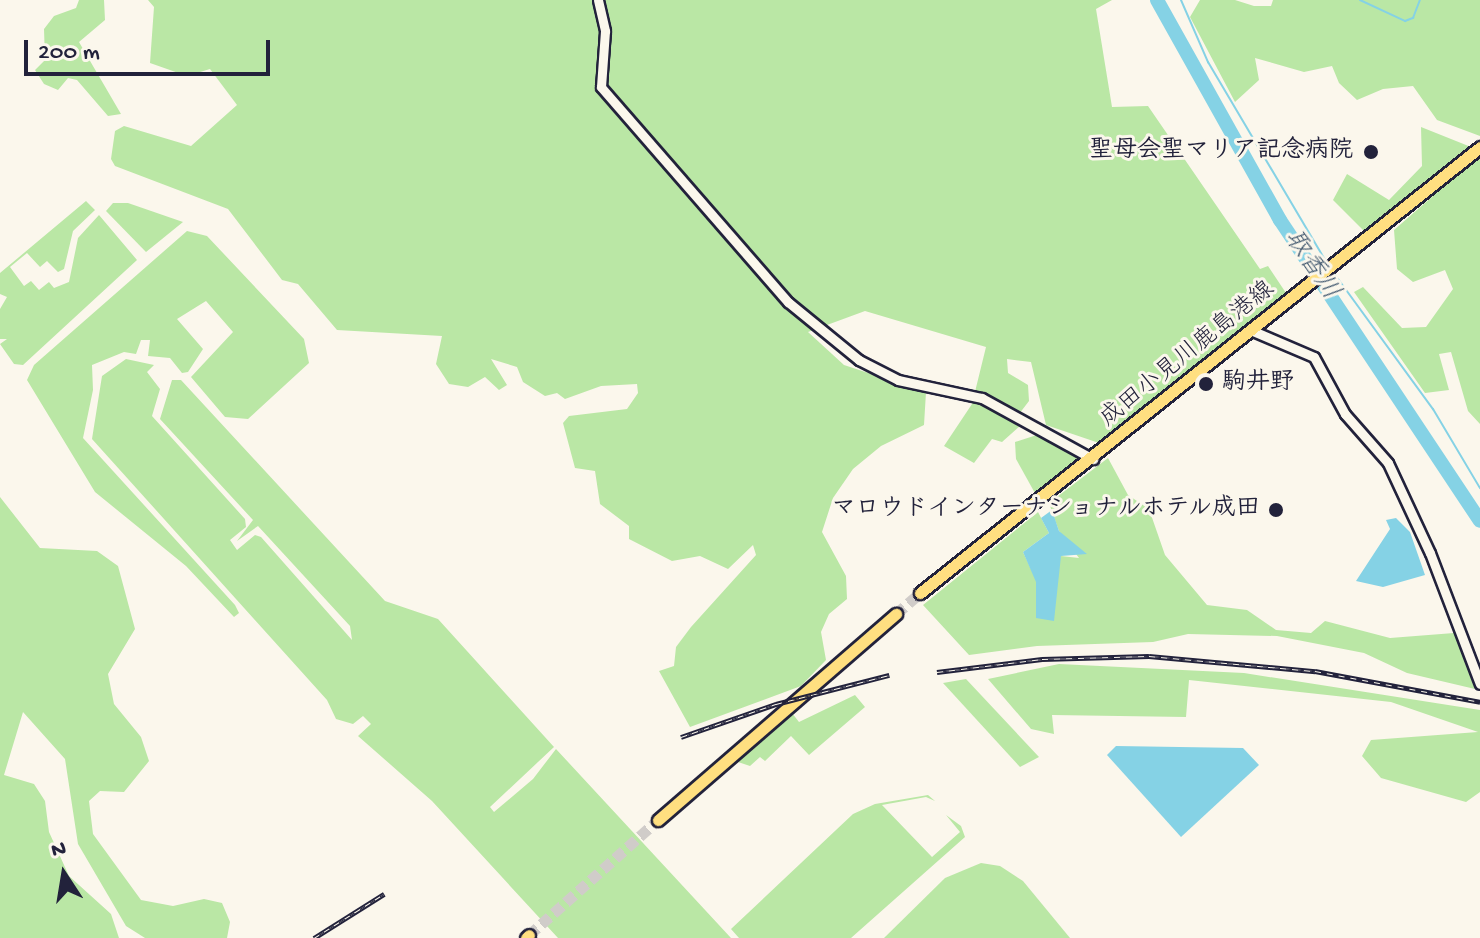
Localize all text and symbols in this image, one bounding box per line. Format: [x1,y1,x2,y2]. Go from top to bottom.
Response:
scale bar [28,24,274,74]
text: 200 m [38,39,100,68]
place label: 聖母会聖マリア記念病院 [1089,138,1353,166]
marker: 聖母会聖マリア記念病院 [1360,141,1382,163]
water label: 取香川 [1275,225,1345,307]
street label: 成田小見川鹿島港線 [1095,276,1281,434]
place label: 駒井野 [1222,370,1294,398]
marker: 駒井野 [1197,375,1215,393]
place label: マロウドインターナショナルホテル成田 [828,496,1260,524]
marker: マロウドインターナショナルホテル成田 [1267,501,1285,519]
north arrow [24,834,104,914]
text: N [49,836,69,865]

